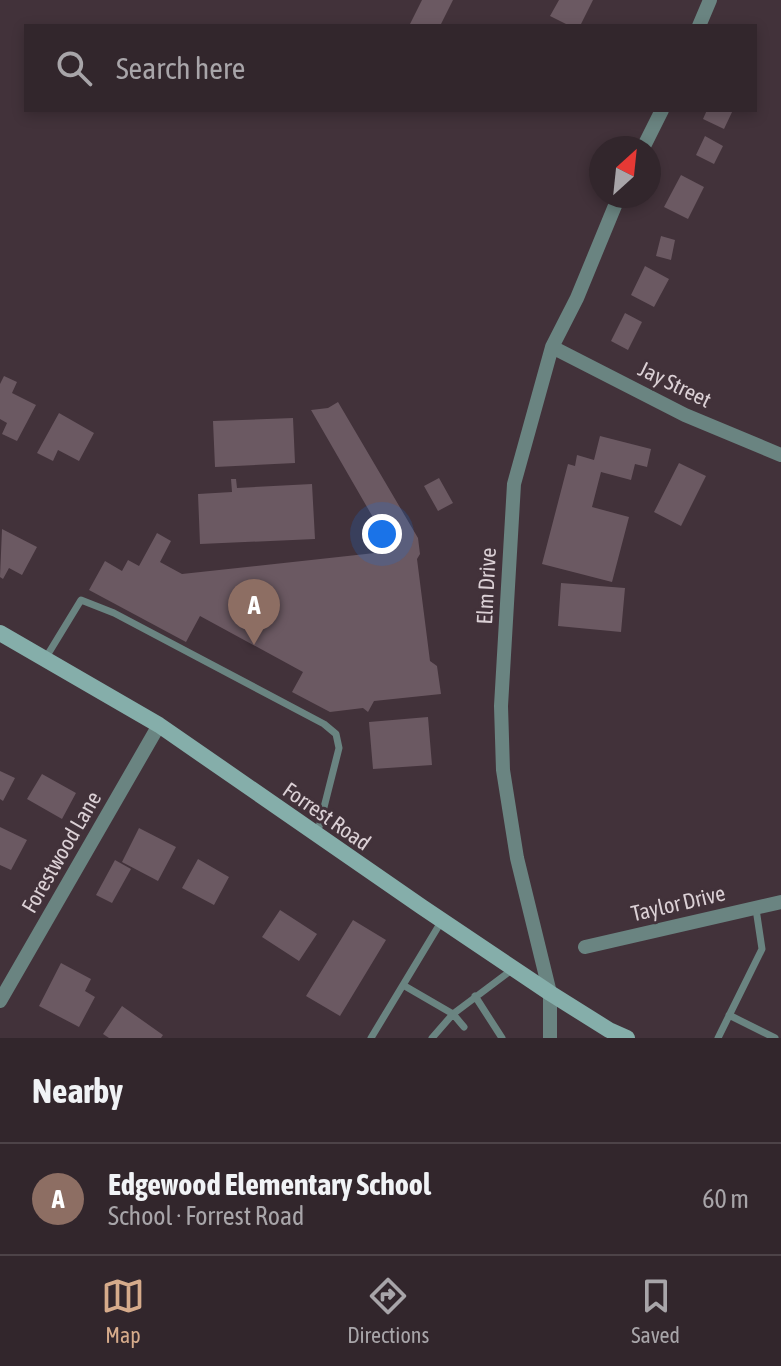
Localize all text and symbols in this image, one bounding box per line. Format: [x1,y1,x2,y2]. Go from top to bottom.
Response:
search box [24,24,757,112]
icon: search [52,46,96,90]
text: Search here [116,51,245,85]
north arrow [589,136,661,208]
street label: Jay Street [634,355,716,413]
your location [362,514,402,554]
street label: Elm Drive [471,547,501,625]
pin: A [228,579,280,645]
street label: Forrest Road [278,776,376,856]
street label: Forestwood Lane [16,787,106,917]
street label: Taylor Drive [629,880,727,926]
text: Nearby [32,1071,123,1110]
text: Edgewood Elementary School [108,1167,431,1201]
text: A [52,1184,64,1214]
text: 60 m [702,1184,749,1214]
text: School · Forrest Road [108,1201,304,1231]
tab: Map [101,1274,145,1348]
tab: Directions [347,1274,429,1348]
tab: Saved [631,1274,680,1348]

